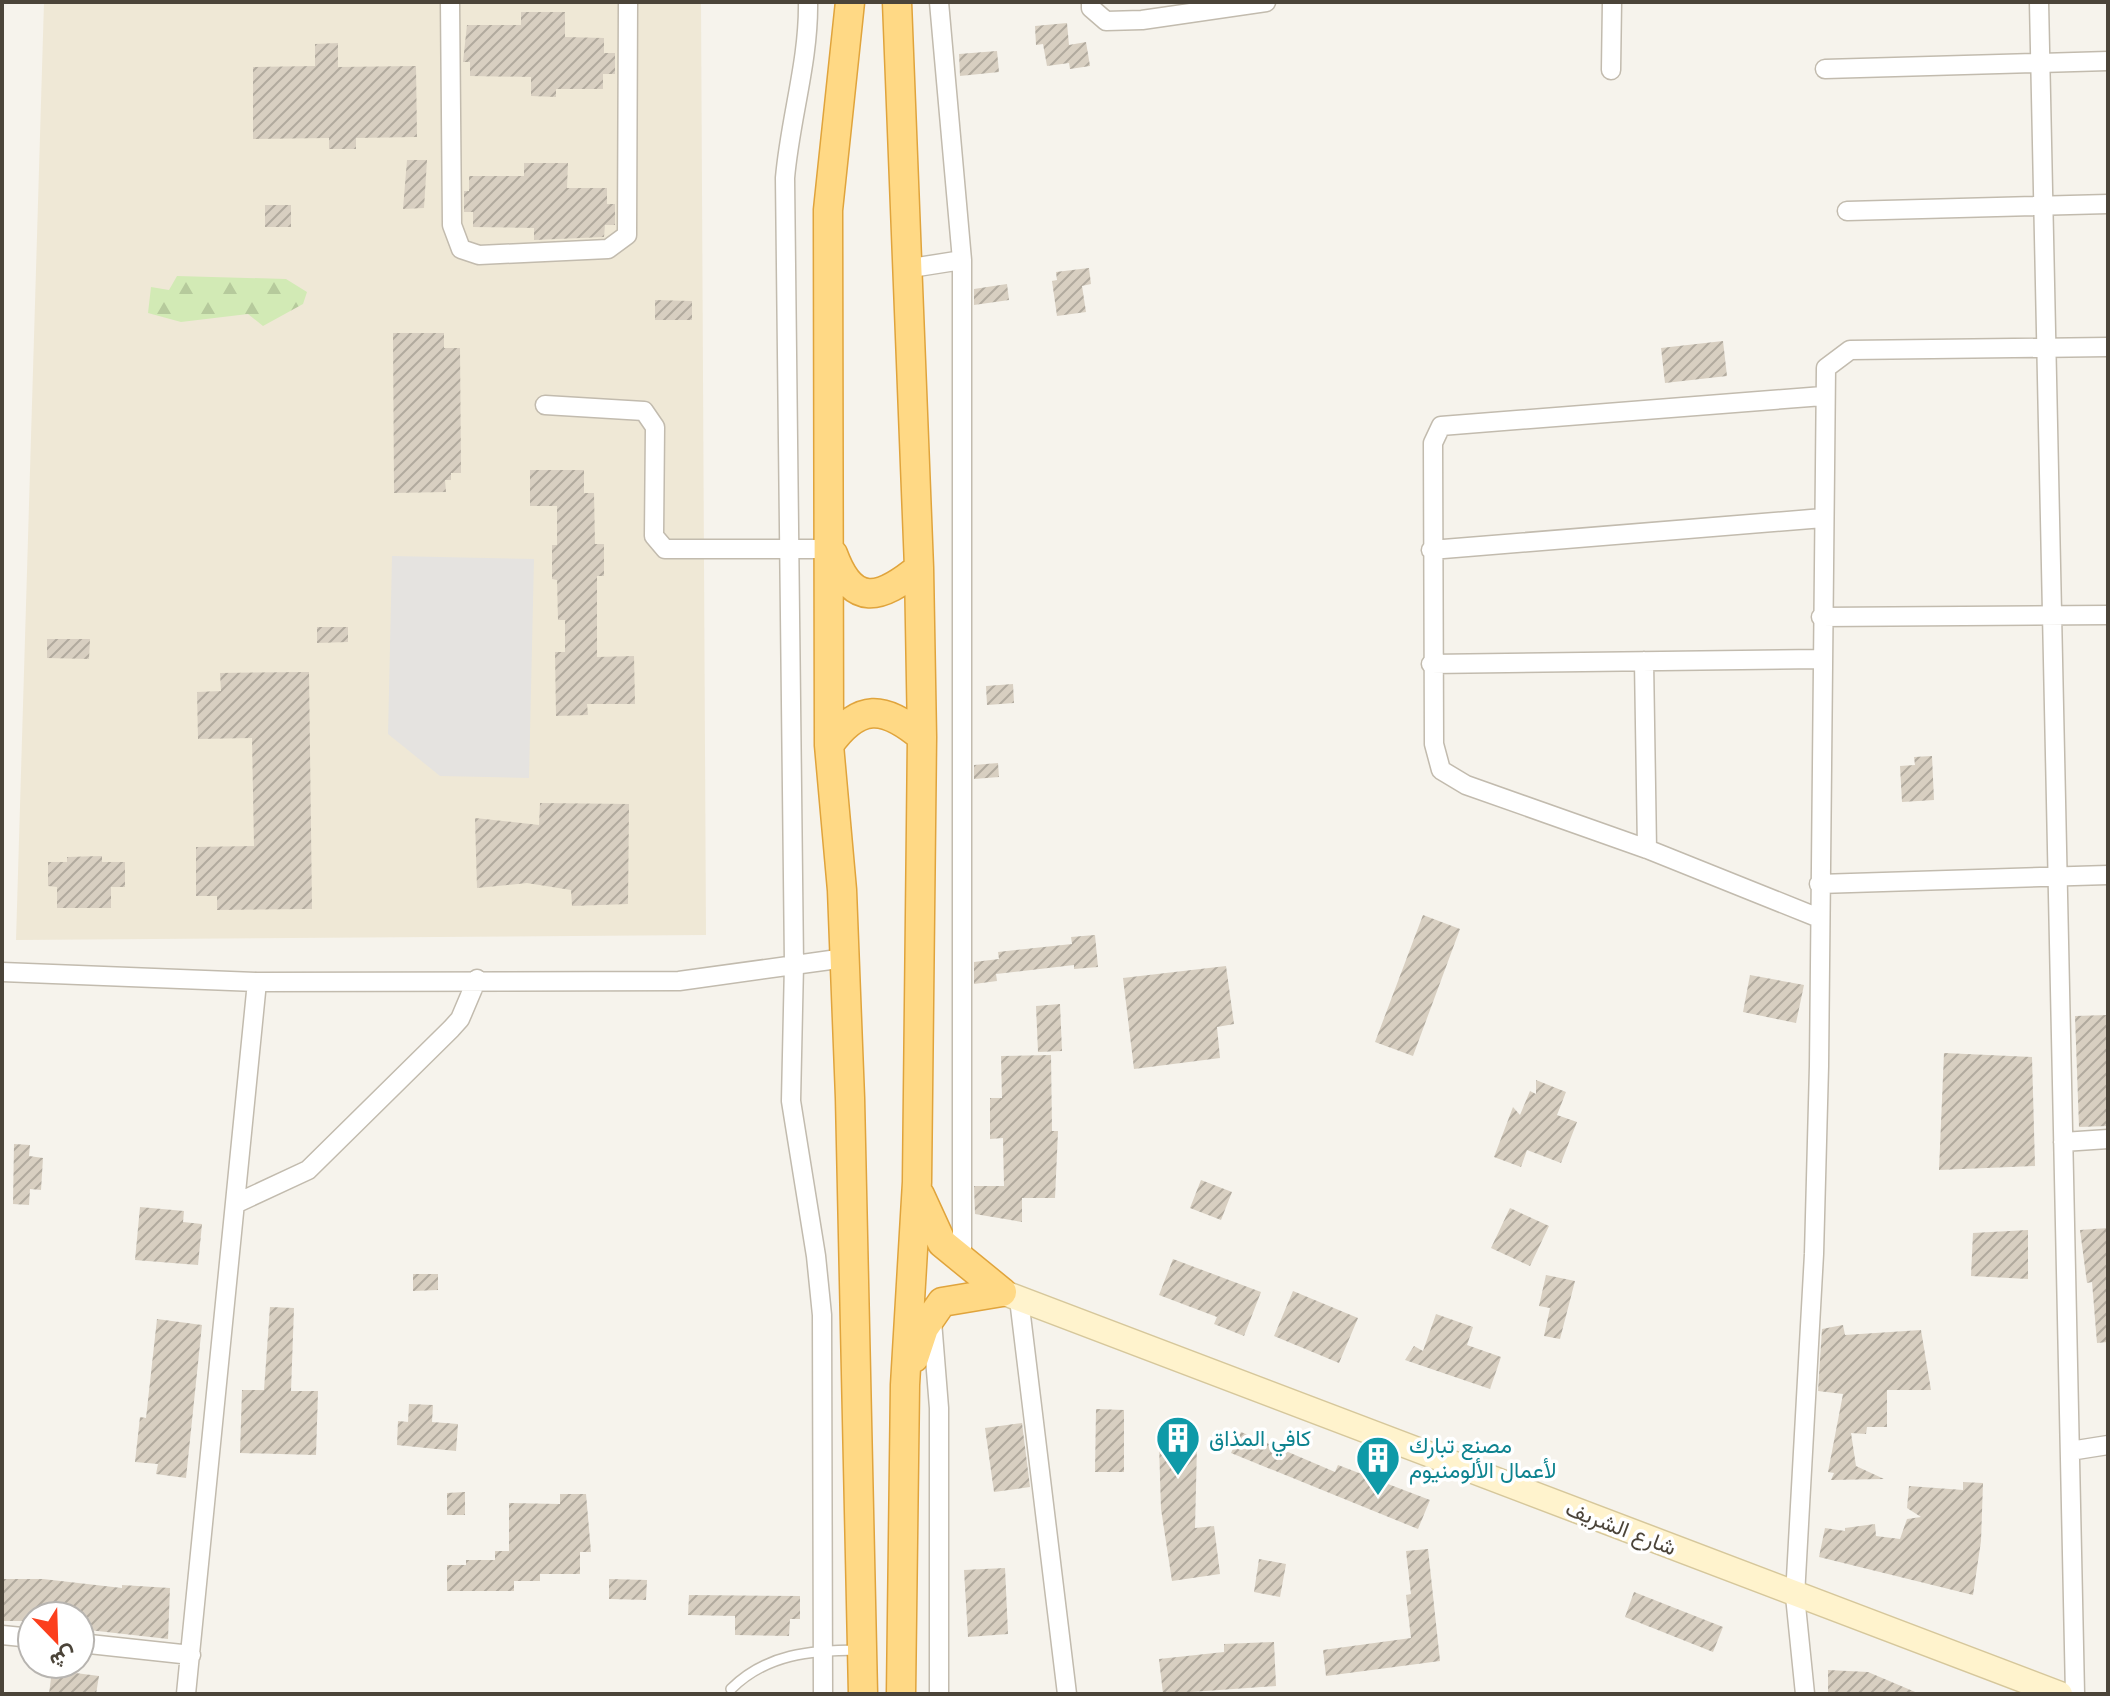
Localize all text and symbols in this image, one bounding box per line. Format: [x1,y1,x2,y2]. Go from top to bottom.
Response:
building icon: كافي المذاق [1154,1414,1202,1477]
place label: كافي المذاق [1209,1426,1311,1457]
place label: مصنع تبارك لأعمال الألومنيوم [1409,1433,1556,1485]
building icon: مصنع تبارك لأعمال الألومنيوم [1354,1434,1402,1497]
street label: شارع الشريف [1562,1496,1680,1562]
north arrow [16,1600,96,1680]
text: ش [46,1640,81,1675]

